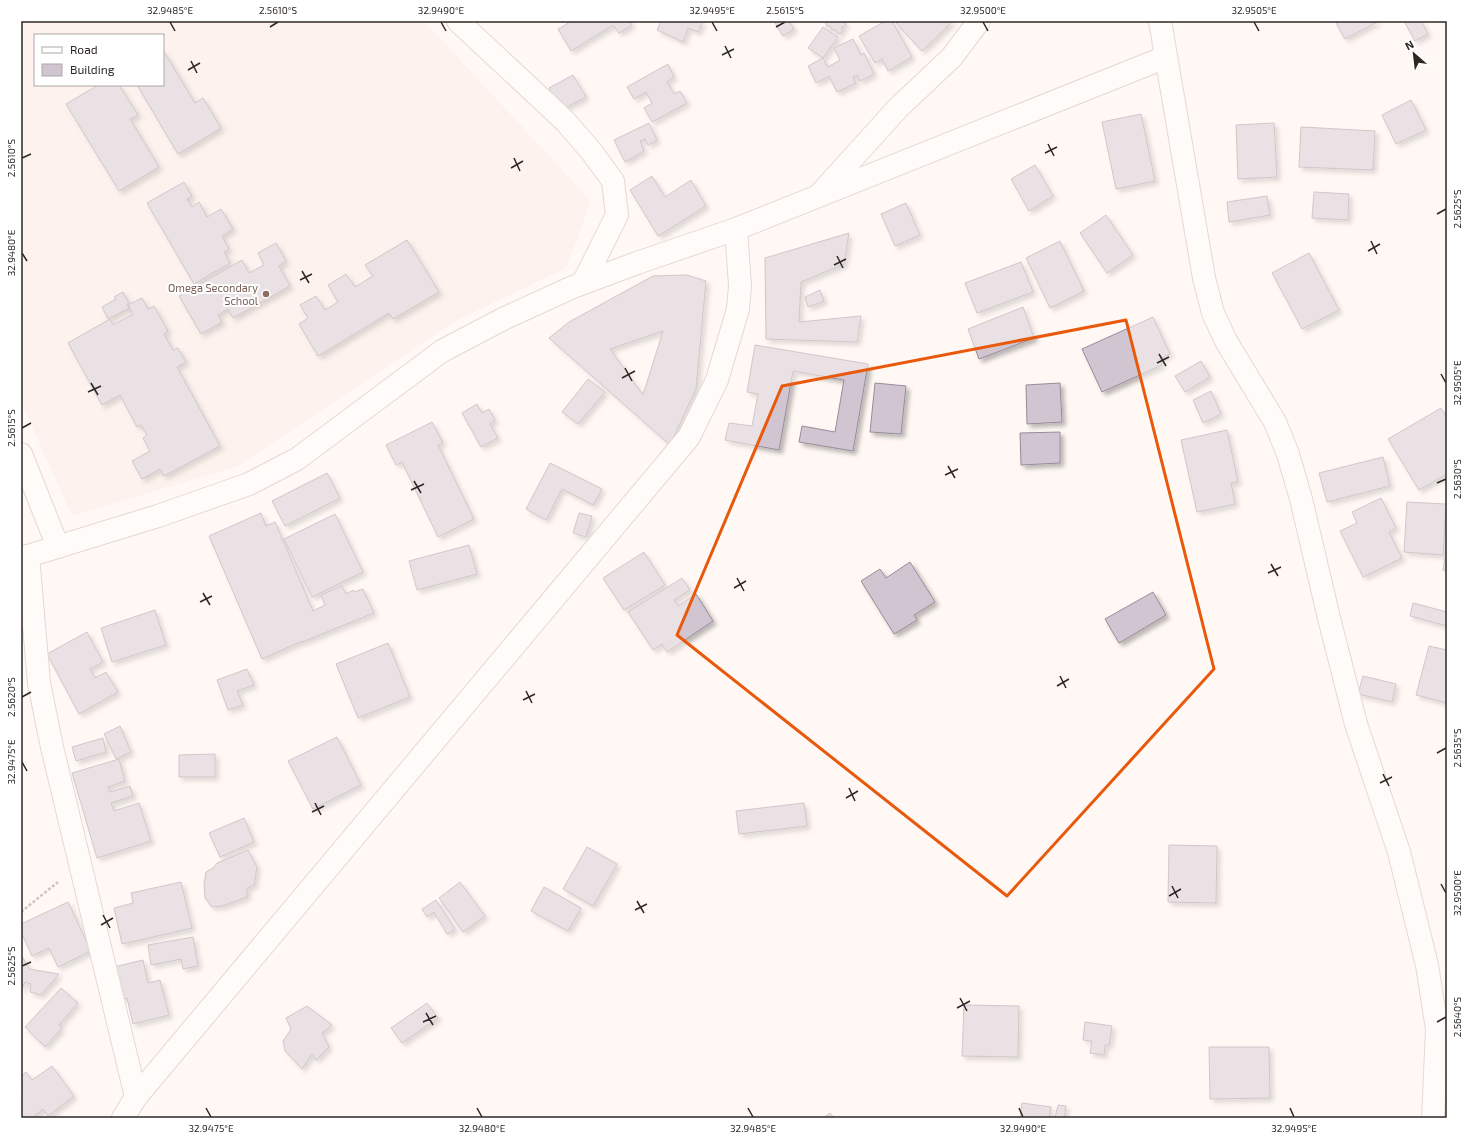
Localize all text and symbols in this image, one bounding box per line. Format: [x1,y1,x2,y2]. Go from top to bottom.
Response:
text: 32.9485°E [147,4,193,16]
text: 2.5610°S [259,4,298,16]
text: 32.9490°E [418,4,465,16]
text: 32.9495°E [689,4,735,16]
text: 2.5615°S [766,4,804,16]
text: 32.9500°E [960,4,1006,16]
text: 32.9505°E [1231,4,1277,16]
legend [34,34,164,86]
north arrow [1394,34,1434,74]
text: N [1403,37,1416,52]
text: Road [70,42,98,56]
text: Building [70,62,115,76]
text: 2.5610°S [5,138,17,177]
text: 2.5625°S [1451,189,1463,229]
text: 32.9480°E [5,229,17,276]
place label: Omega Secondary School [168,281,259,307]
marker: Omega Secondary School [261,289,271,299]
text: 32.9505°E [1451,360,1463,406]
text: 2.5615°S [5,409,17,447]
text: 2.5630°S [1451,459,1463,499]
text: 2.5620°S [5,677,17,717]
text: 2.5635°S [1451,728,1463,768]
text: 32.9475°E [5,739,17,785]
text: 32.9500°E [1451,870,1463,916]
text: 2.5625°S [5,946,17,986]
text: 2.5640°S [1451,996,1463,1037]
text: 32.9475°E [188,1122,234,1134]
text: 32.9480°E [459,1122,506,1134]
text: 32.9485°E [730,1122,776,1134]
text: 32.9490°E [1000,1122,1047,1134]
text: 32.9495°E [1271,1122,1317,1134]

